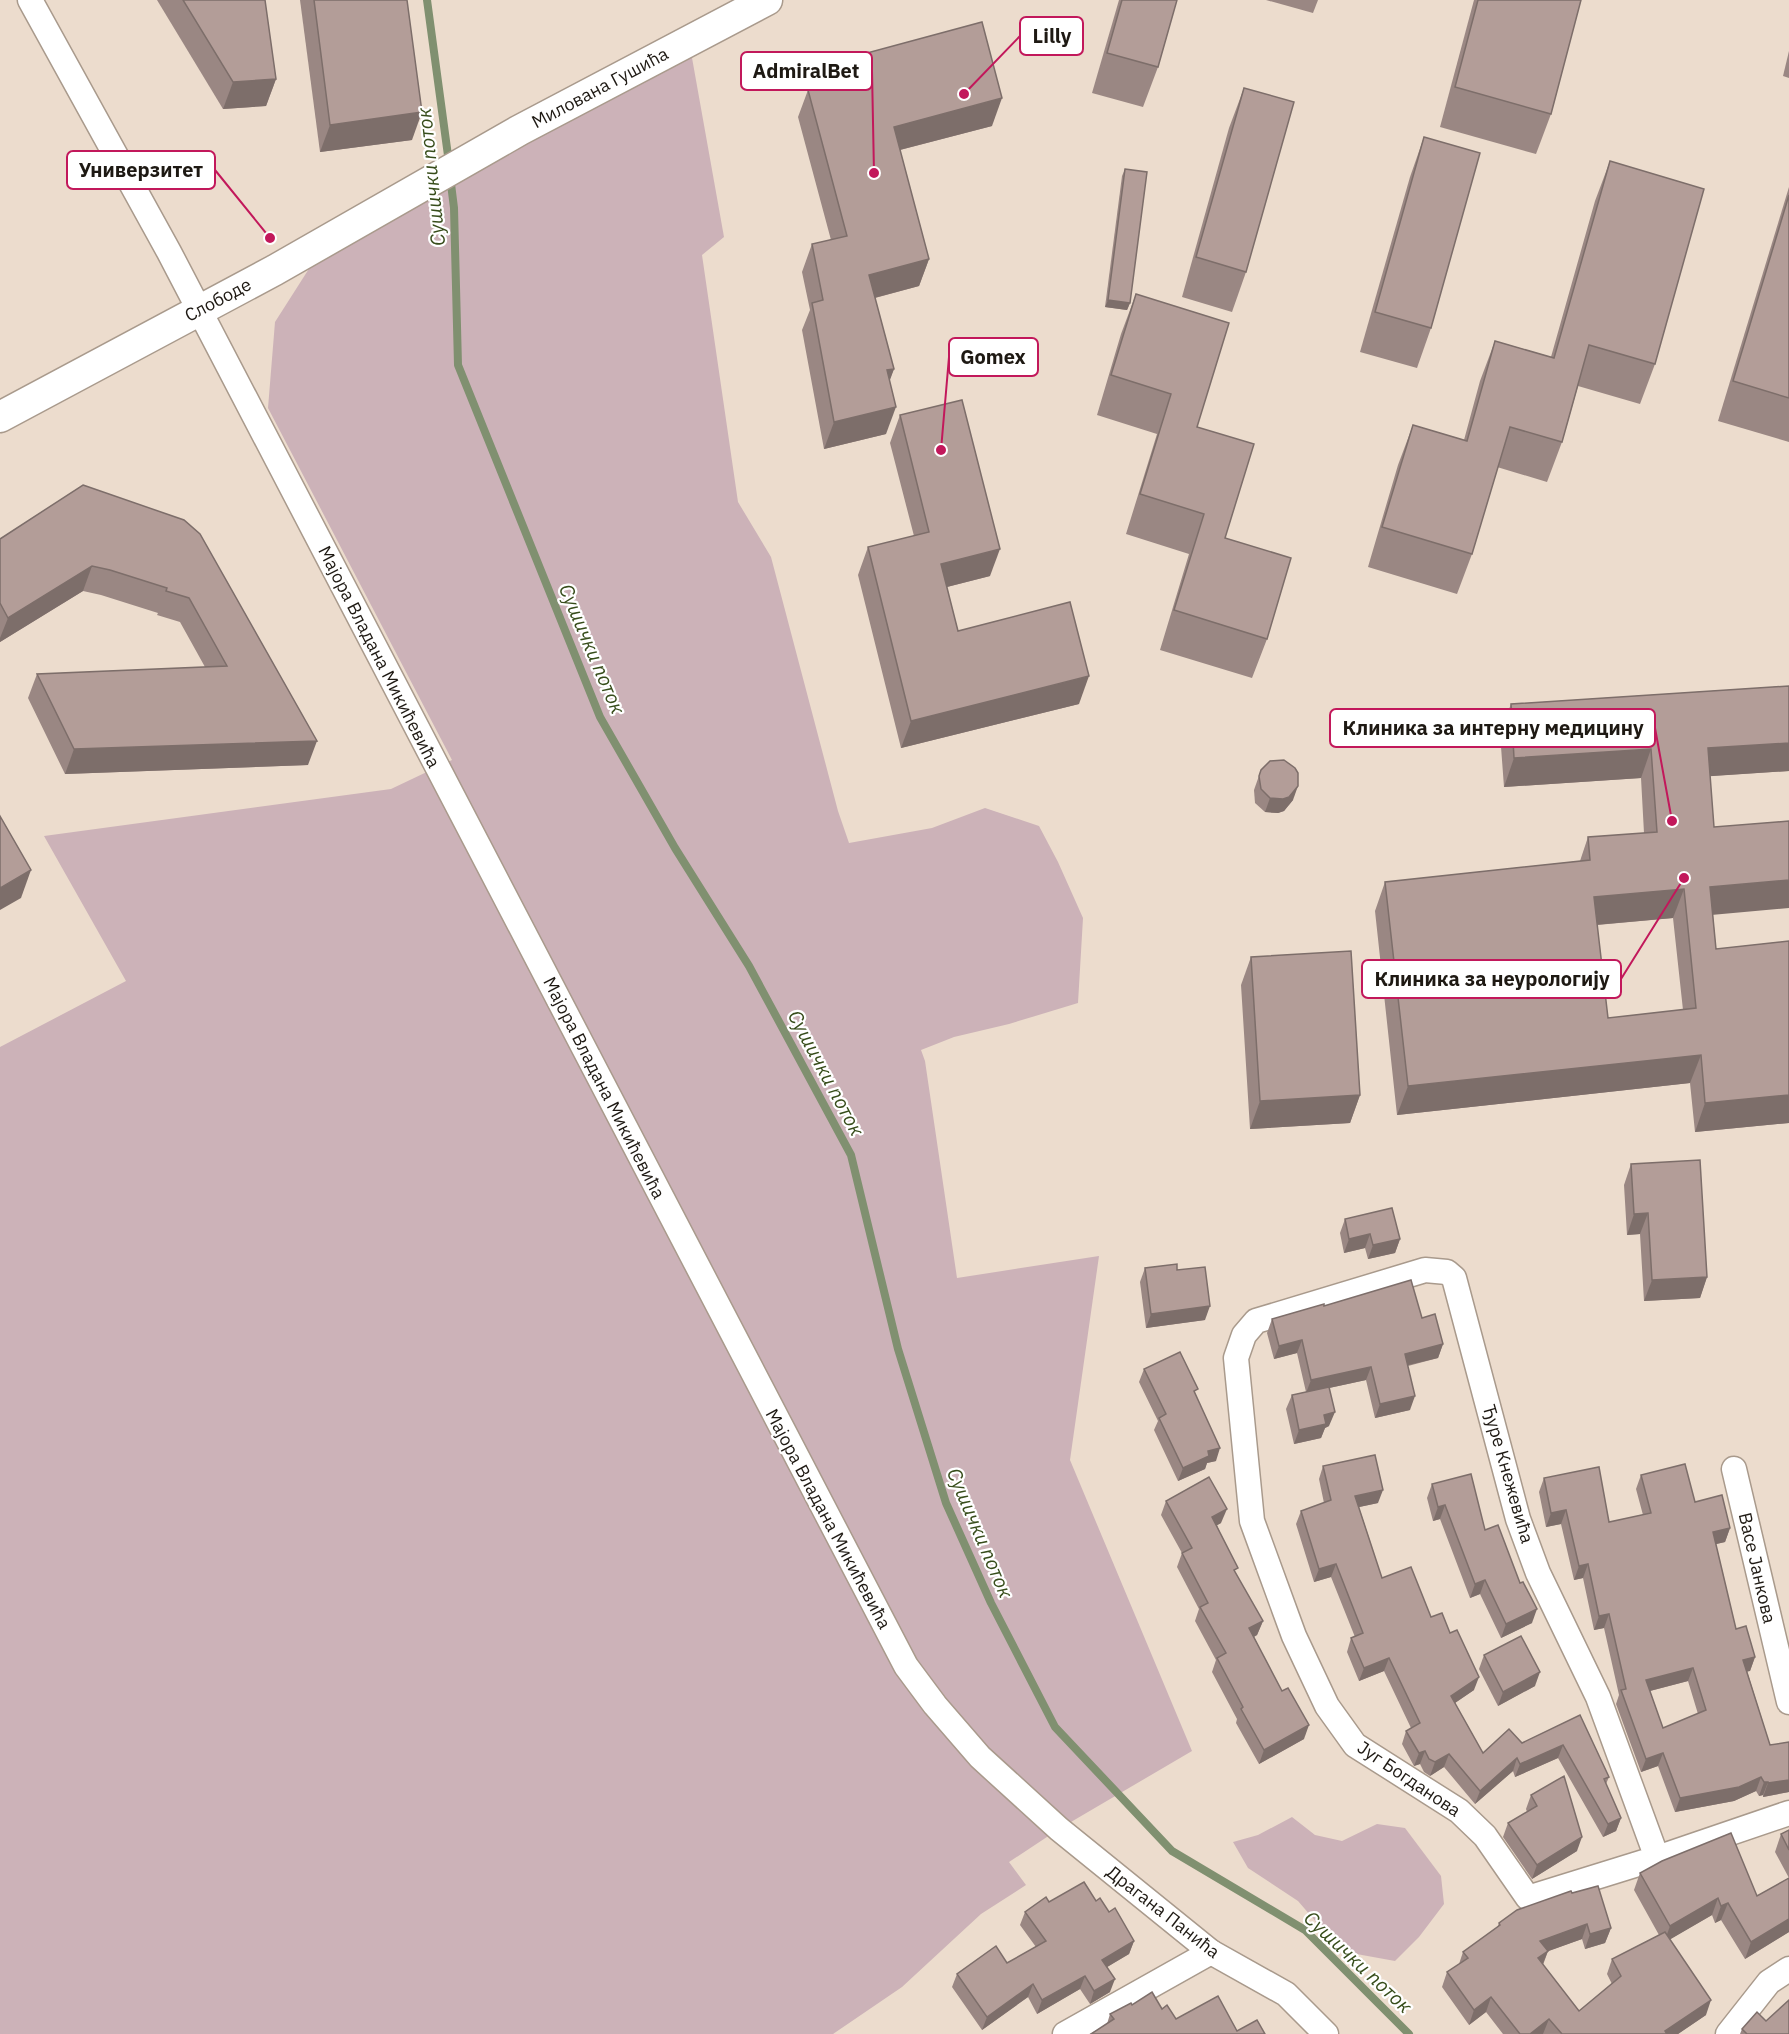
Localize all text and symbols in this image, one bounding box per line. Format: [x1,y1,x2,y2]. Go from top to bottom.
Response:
callout: Lilly [1020,17,1083,55]
text: Lilly [1033,22,1072,49]
street label: Милована Гушића [527,42,672,133]
callout: AdmiralBet [741,52,872,90]
text: AdmiralBet [753,57,859,84]
water label: Сушички поток [410,106,451,248]
callout: Универзитет [67,151,215,189]
text: Универзитет [79,156,203,183]
street label: Слободе [180,272,255,327]
callout: Gomex [949,338,1038,376]
text: Gomex [960,343,1026,370]
street label: Мајора Владана Микићевића [313,542,446,772]
water label: Сушички поток [553,580,632,718]
callout: Клиника за интерну медицину [1330,709,1655,747]
text: Клиника за интерну медицину [1342,714,1644,741]
callout: Клиника за неурологију [1362,960,1621,998]
text: Клиника за неурологију [1374,965,1610,992]
street label: Мајора Владана Микићевића [538,973,671,1203]
water label: Сушички поток [782,1005,871,1141]
street label: Ђуре Кнежевића [1478,1402,1539,1546]
street label: Мајора Владана Микићевића [761,1405,897,1633]
water label: Сушички поток [941,1464,1020,1602]
street label: Васе Јанкова [1734,1510,1781,1626]
street label: Југ Богданова [1353,1736,1466,1822]
street label: Драгана Панића [1102,1860,1225,1963]
water label: Сушички поток [1298,1904,1419,2019]

